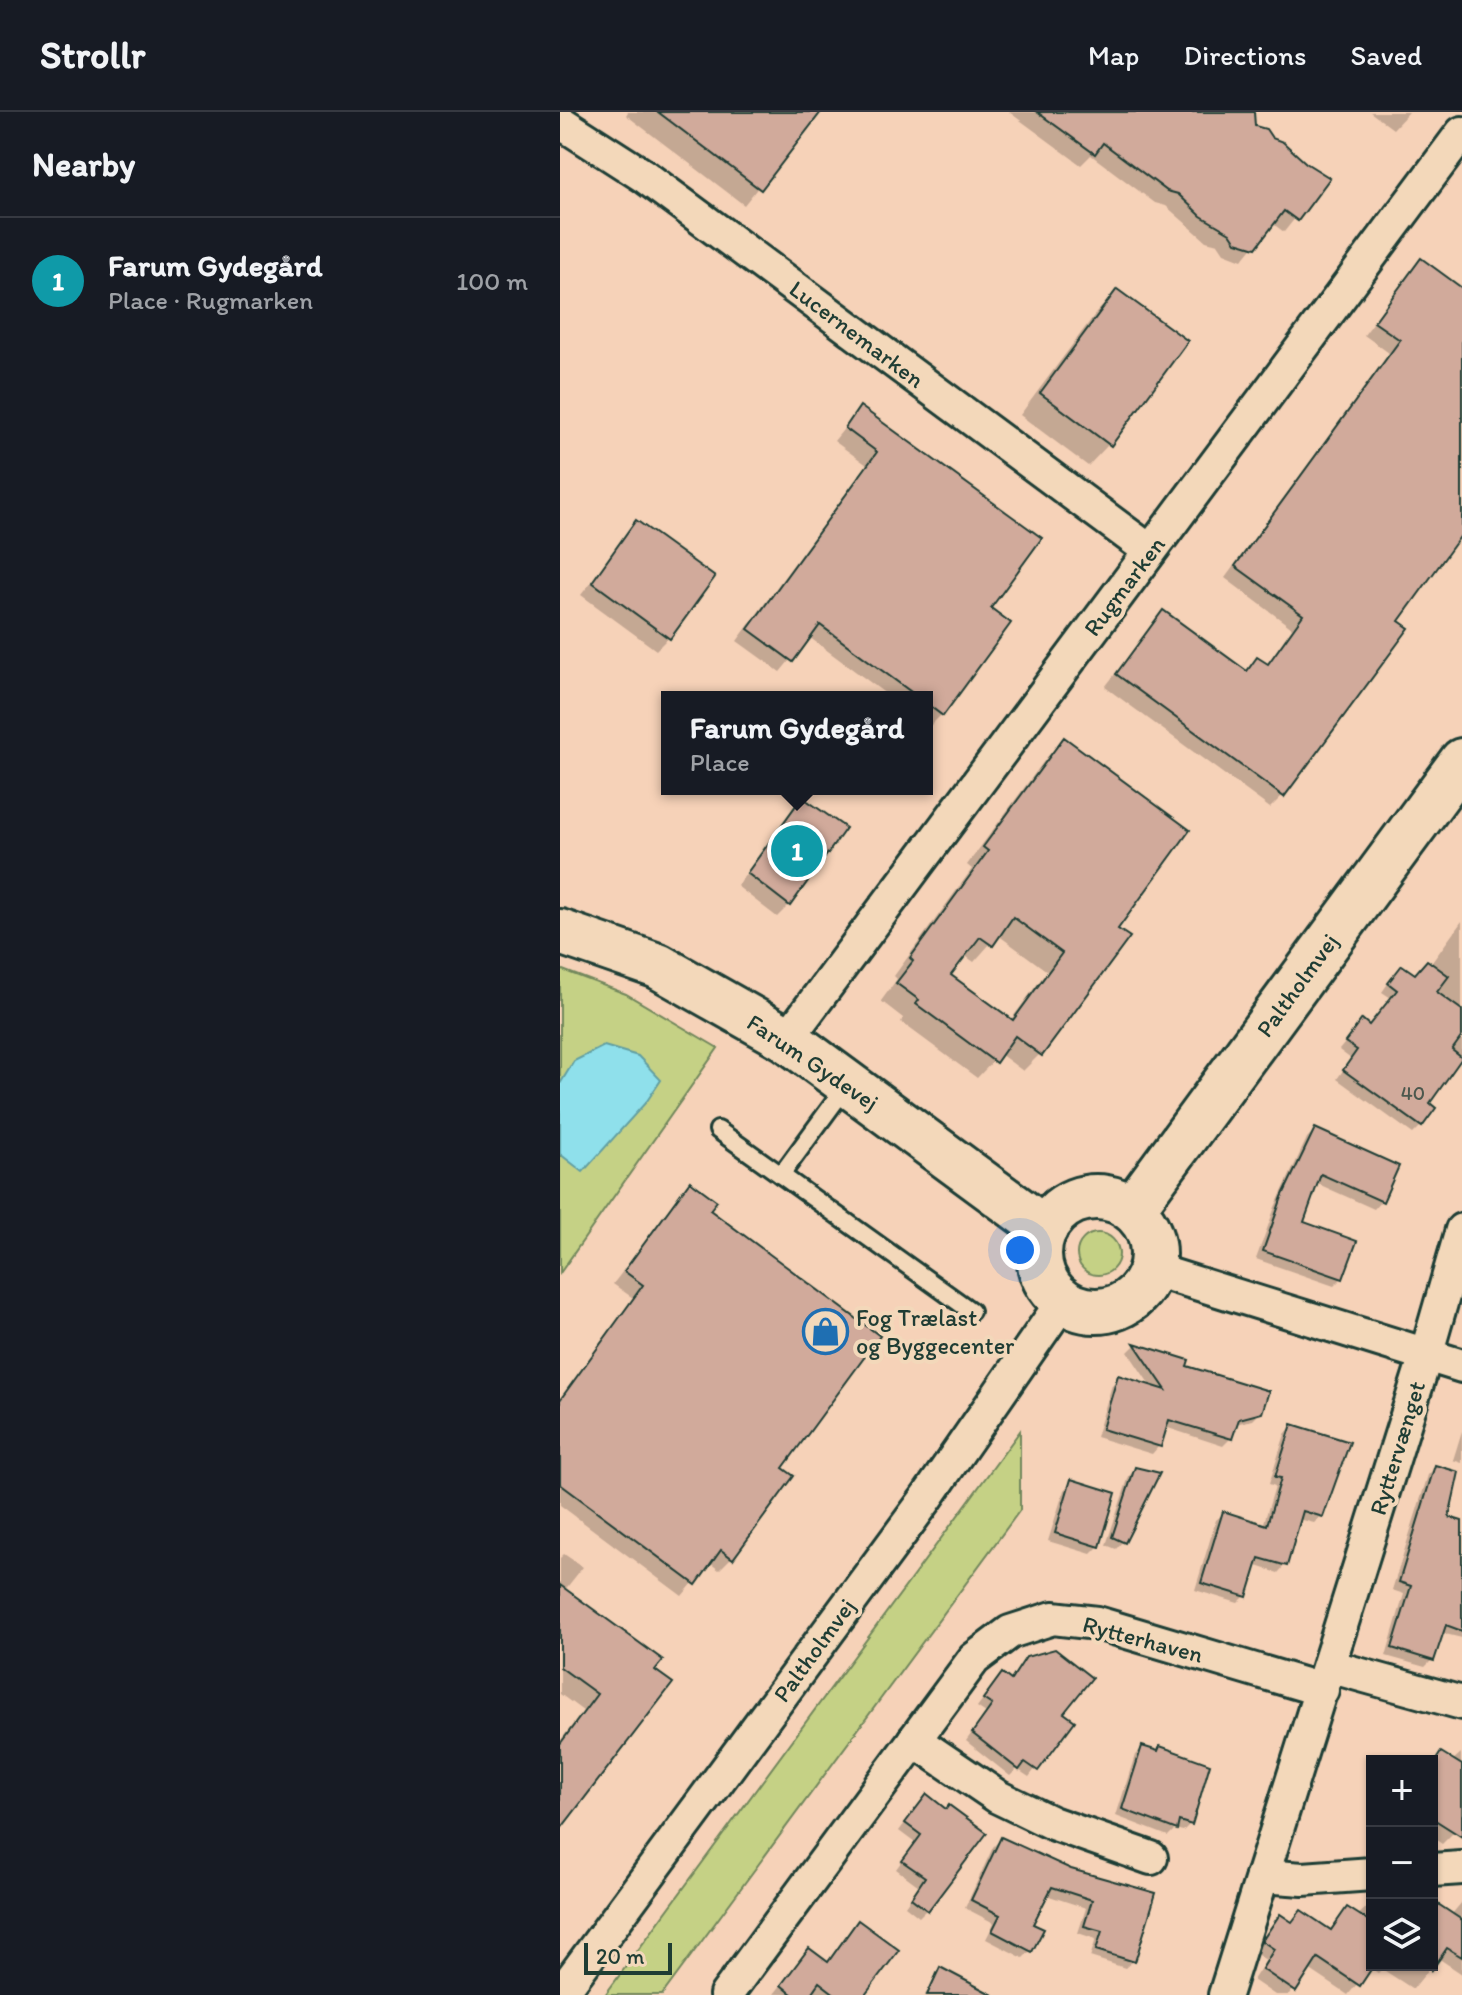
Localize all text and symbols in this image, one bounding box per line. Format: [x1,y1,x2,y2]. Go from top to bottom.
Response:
text: Strollr [40,32,145,78]
text: Map [1088,38,1139,72]
text: Directions [1183,38,1307,72]
text: Saved [1351,38,1422,72]
text: Nearby [32,144,135,185]
text: Farum Gydegård [108,247,322,284]
text: 1 [52,265,64,297]
text: 100 m [456,265,528,297]
street label: Lucernemarken [784,274,930,394]
text: Place · Rugmarken [108,284,313,316]
street label: Rugmarken [1077,530,1171,642]
popup [661,691,933,795]
text: Farum Gydegård [690,709,904,746]
text: Place [690,746,750,778]
pin: 1 [771,821,823,881]
street label: Paltholmvej [1250,928,1344,1042]
street label: Farum Gydevej [742,1007,884,1117]
house number: 40 [1401,1081,1425,1105]
your location [1000,1230,1040,1270]
place label: Fog Trælast og Byggecenter [856,1303,1014,1360]
shop icon: Fog Trælast og Byggecenter [801,1307,849,1355]
street label: Ryttervænget [1363,1377,1431,1519]
street label: Paltholmvej [767,1593,861,1707]
street label: Rytterhaven [1080,1609,1206,1669]
map controls [1366,1755,1438,1971]
button: + [1366,1755,1438,1827]
button: − [1366,1827,1438,1899]
button: layers [1366,1899,1438,1971]
scale bar [584,1939,672,1975]
text: 20 m [596,1943,645,1970]

